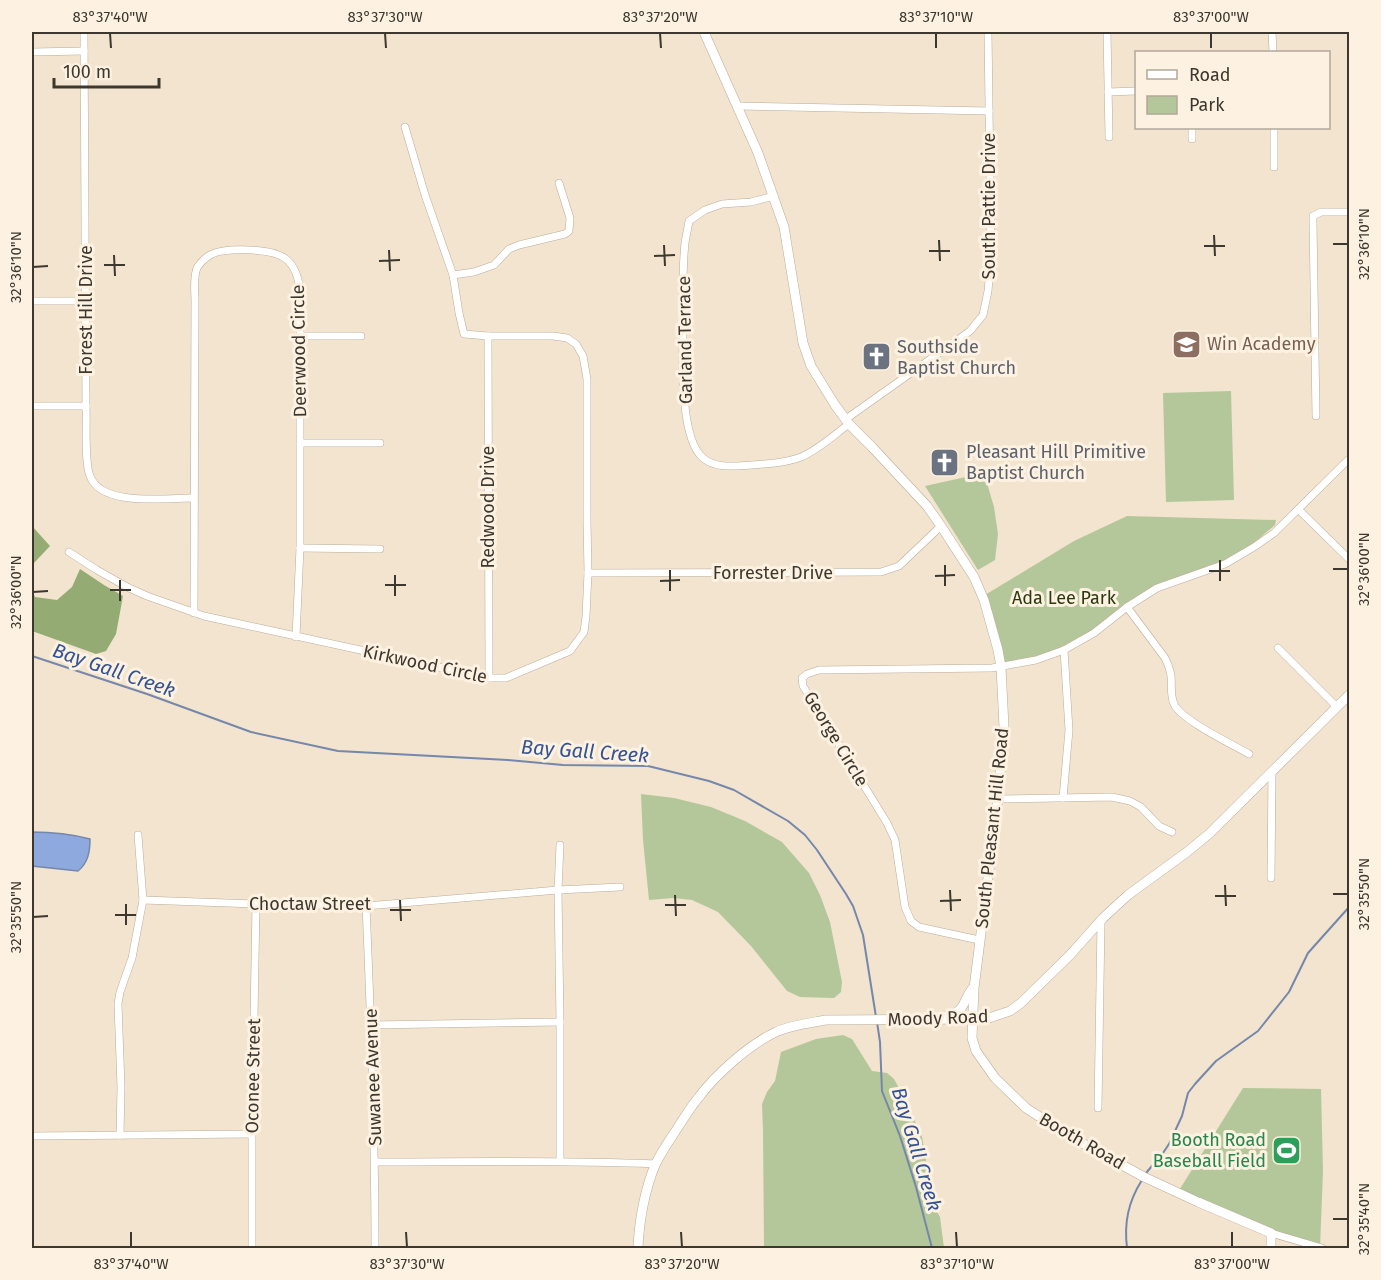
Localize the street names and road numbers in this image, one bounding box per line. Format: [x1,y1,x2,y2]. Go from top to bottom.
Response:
street label: South Pattie Drive [978,133,1000,279]
street label: Forest Hill Drive [75,245,97,375]
street label: Garland Terrace [673,276,697,404]
street label: Deerwood Circle [287,284,311,418]
street label: Redwood Drive [477,446,499,568]
street label: Forrester Drive [713,562,833,584]
street label: Kirkwood Circle [361,640,489,688]
street label: George Circle [799,687,873,791]
street label: South Pleasant Hill Road [971,727,1013,929]
street label: Choctaw Street [249,893,372,915]
street label: Moody Road [887,1005,989,1031]
street label: Suwanee Avenue [360,1008,386,1146]
street label: Oconee Street [241,1018,265,1134]
street label: Booth Road [1035,1108,1129,1174]

